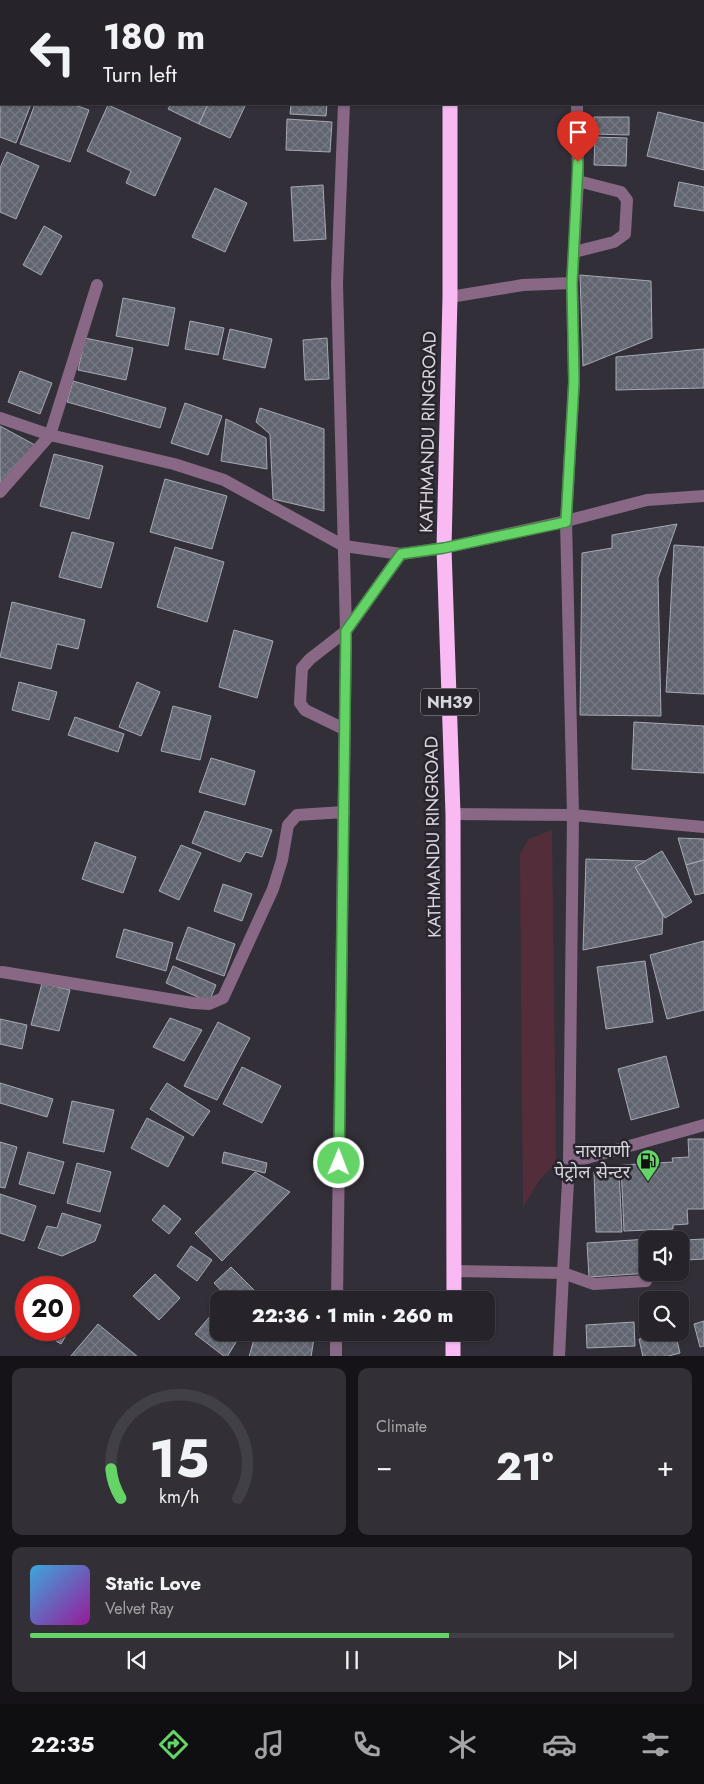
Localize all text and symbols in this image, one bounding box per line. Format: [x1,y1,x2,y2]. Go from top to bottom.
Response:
text: 180 m [103,12,205,62]
icon: left [20,20,85,85]
text: Turn left [103,58,177,90]
pin [557,111,599,162]
icon: arrive [564,118,592,146]
street label: KATHMANDU RINGROAD [413,331,443,533]
road number: NH39 [421,689,479,716]
street label: KATHMANDU RINGROAD [418,736,448,938]
position arrow [312,1136,364,1188]
place label: नारायणी पेट्रोल सेन्टर [554,1138,631,1185]
fuel station icon: नारायणी पेट्रोल सेन्टर [635,1148,661,1182]
map controls [639,1231,689,1341]
button: sound [639,1231,689,1281]
speed limit sign: 20 [15,1276,80,1341]
button: search [639,1291,689,1341]
text: 22:36 · 1 min · 260 m [252,1302,453,1329]
text: Climate [376,1415,427,1438]
text: 15 [149,1421,209,1497]
text: 21° [496,1439,553,1494]
text: − [376,1446,393,1487]
text: + [657,1446,674,1487]
text: km/h [159,1484,199,1510]
text: Static Love [105,1570,201,1597]
text: Velvet Ray [105,1597,174,1620]
icon: previous [123,1646,151,1674]
icon: pause [338,1646,366,1674]
icon: next [553,1646,581,1674]
icon: directions [156,1727,191,1762]
icon: music [252,1727,287,1762]
icon: phone [349,1727,384,1762]
icon: climate [445,1727,480,1762]
icon: car [542,1727,577,1762]
icon: filters [638,1727,673,1762]
text: 22:35 [31,1728,95,1760]

